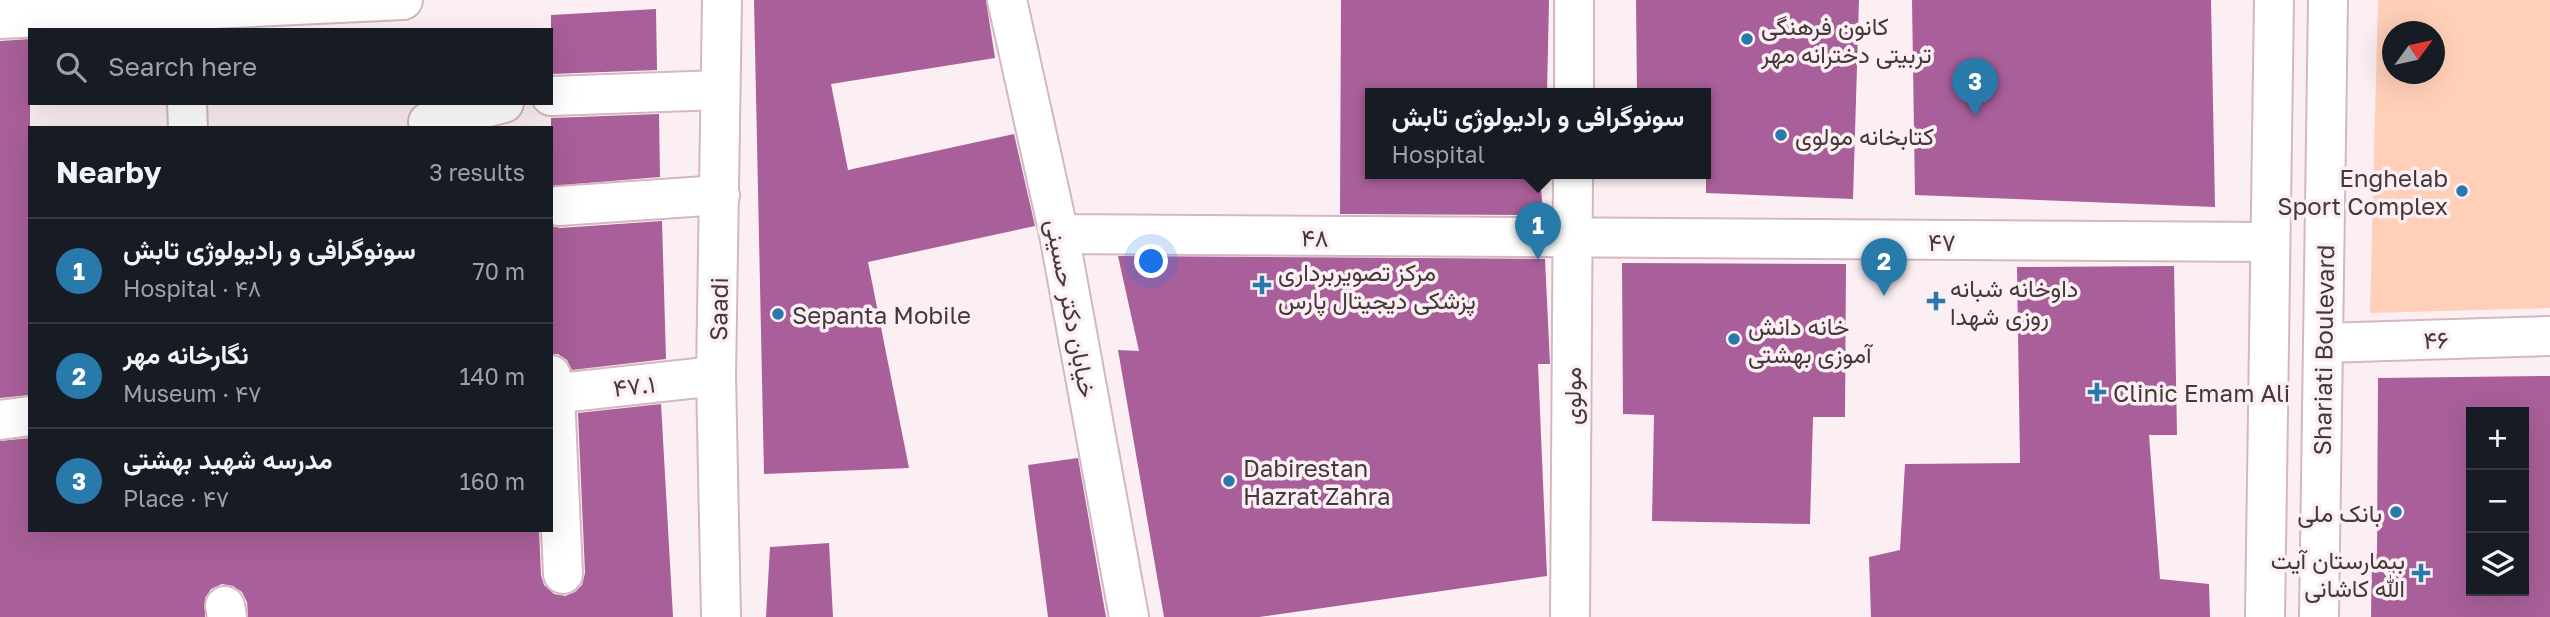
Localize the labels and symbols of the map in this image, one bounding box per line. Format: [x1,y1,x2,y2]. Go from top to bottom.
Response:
place label: کانون فرهنگی تربیتی دخترانه مهر [1760,11,1932,70]
north arrow [2382,21,2445,84]
marker: کانون فرهنگی تربیتی دخترانه مهر [1739,31,1755,47]
pin: 3 [1952,58,1998,116]
place label: کتابخانه مولوی [1795,121,1934,152]
marker: کتابخانه مولوی [1773,127,1789,143]
place label: Enghelab Sport Complex [2277,163,2448,220]
marker: Enghelab Sport Complex [2454,183,2470,199]
pin: 1 [1515,202,1561,260]
street label: خیابان دکتر حسینی [1039,216,1104,400]
street label: ۴۸ [1301,222,1329,252]
street label: ۴۷ [1928,227,1956,256]
pin: 2 [1861,238,1907,296]
your location [1134,244,1168,278]
street label: Shariati Boulevard [2307,244,2339,456]
place label: مرکز تصویربرداری پزشکی دیجیتال پارس [1278,257,1476,317]
place label: داوخانه شبانه روزی شهدا [1950,273,2078,332]
marker: مرکز تصویربرداری پزشکی دیجیتال پارس [1252,275,1272,295]
street label: Saadi [703,277,733,341]
marker: داوخانه شبانه روزی شهدا [1928,293,1944,309]
place label: Sepanta Mobile [792,300,971,329]
marker: Sepanta Mobile [770,306,786,322]
place label: خانه دانش آموزی بهشتی [1748,311,1874,370]
street label: ۴۶ [2423,324,2449,354]
marker: خانه دانش آموزی بهشتی [1726,331,1742,347]
street label: مولوی [1557,367,1588,425]
street label: ۴۷.۱ [612,368,656,402]
place label: Clinic Emam Ali [2113,378,2290,407]
marker: Clinic Emam Ali [2087,382,2107,402]
place label: Dabirestan Hazrat Zahra [1243,453,1390,510]
marker: Dabirestan Hazrat Zahra [1221,473,1237,489]
place label: بانک ملی [2297,498,2382,528]
marker: بانک ملی [2388,504,2404,520]
place label: بیمارستان آیت الله کاشانی [2271,545,2405,603]
marker: بیمارستان آیت الله کاشانی [2411,563,2431,583]

